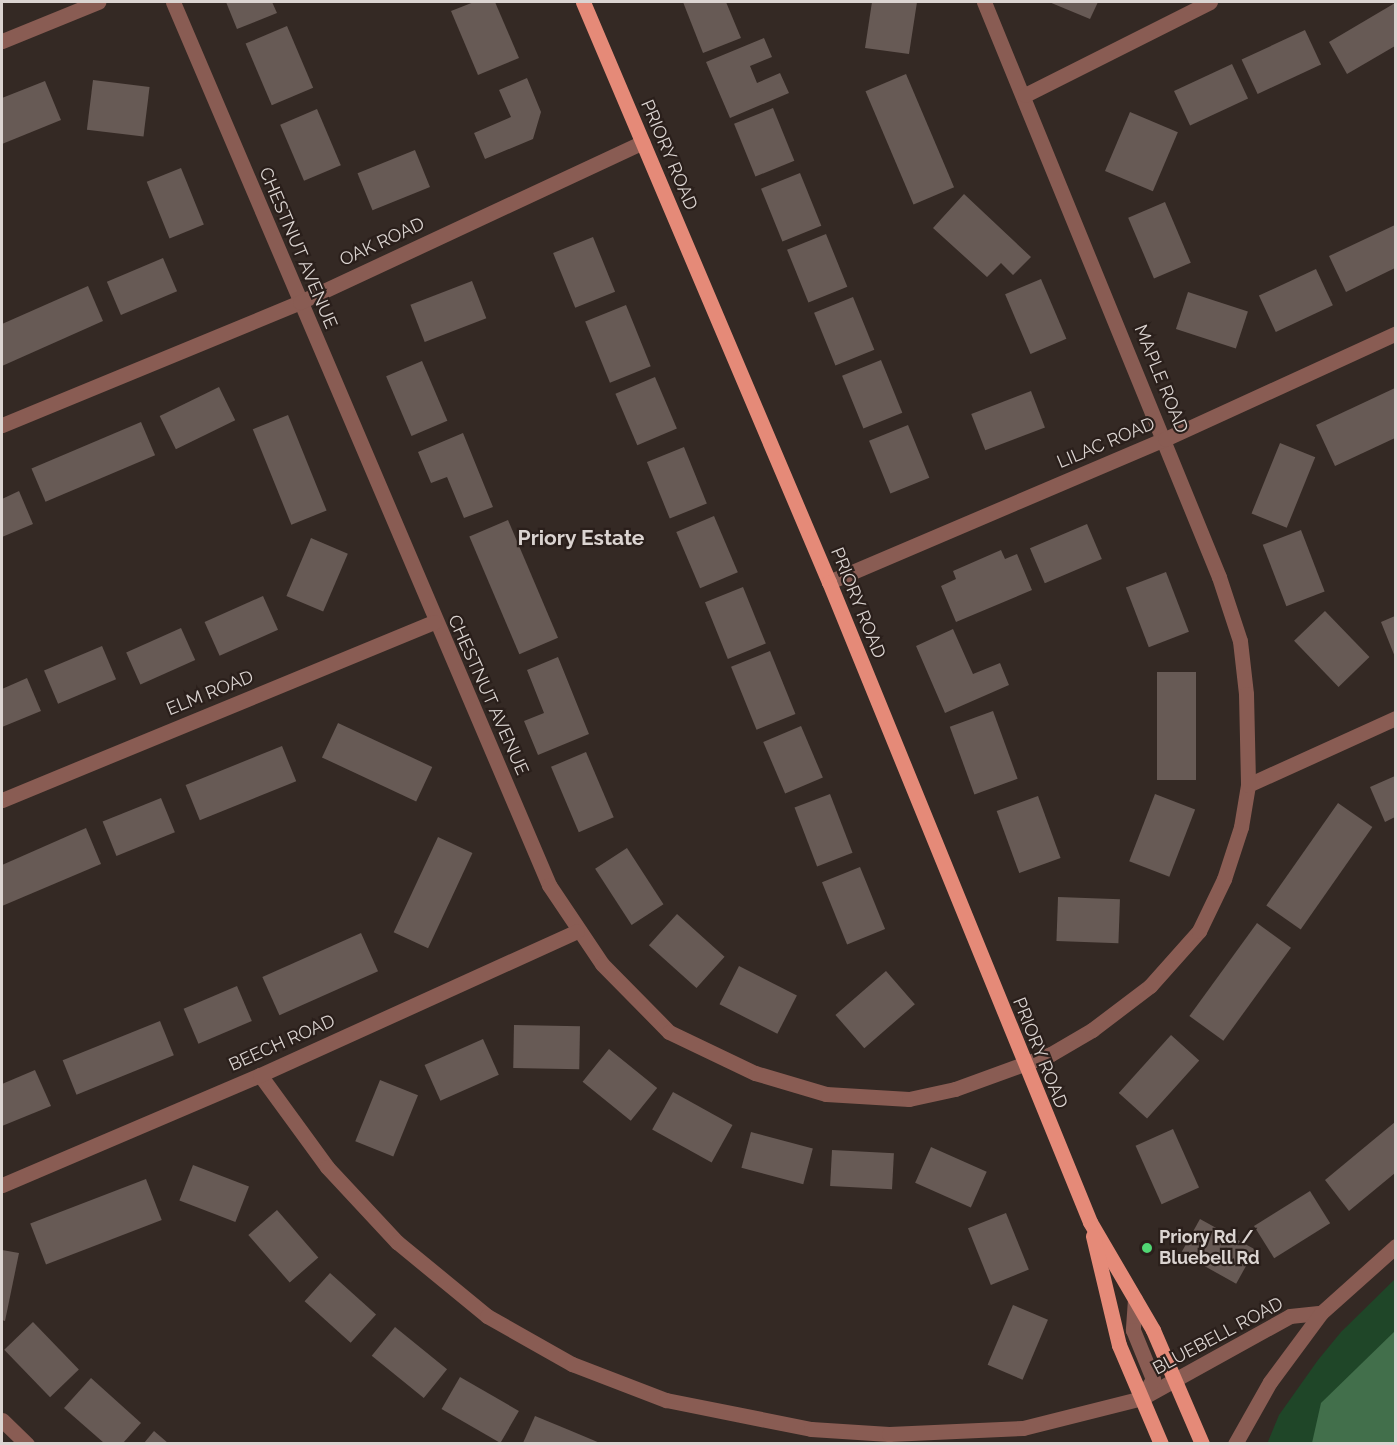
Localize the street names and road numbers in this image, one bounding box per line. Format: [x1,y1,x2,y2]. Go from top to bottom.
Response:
street label: PRIORY ROAD [636,96,702,214]
street label: CHESTNUT AVENUE [254,164,342,332]
street label: OAK ROAD [336,213,428,271]
street label: MAPLE ROAD [1129,322,1193,436]
street label: LILAC ROAD [1054,413,1158,473]
street label: PRIORY ROAD [826,544,890,662]
street label: CHESTNUT AVENUE [443,611,533,779]
street label: ELM ROAD [163,666,257,720]
street label: PRIORY ROAD [1008,994,1072,1112]
street label: BEECH ROAD [226,1010,338,1076]
street label: BLUEBELL ROAD [1149,1292,1287,1380]

